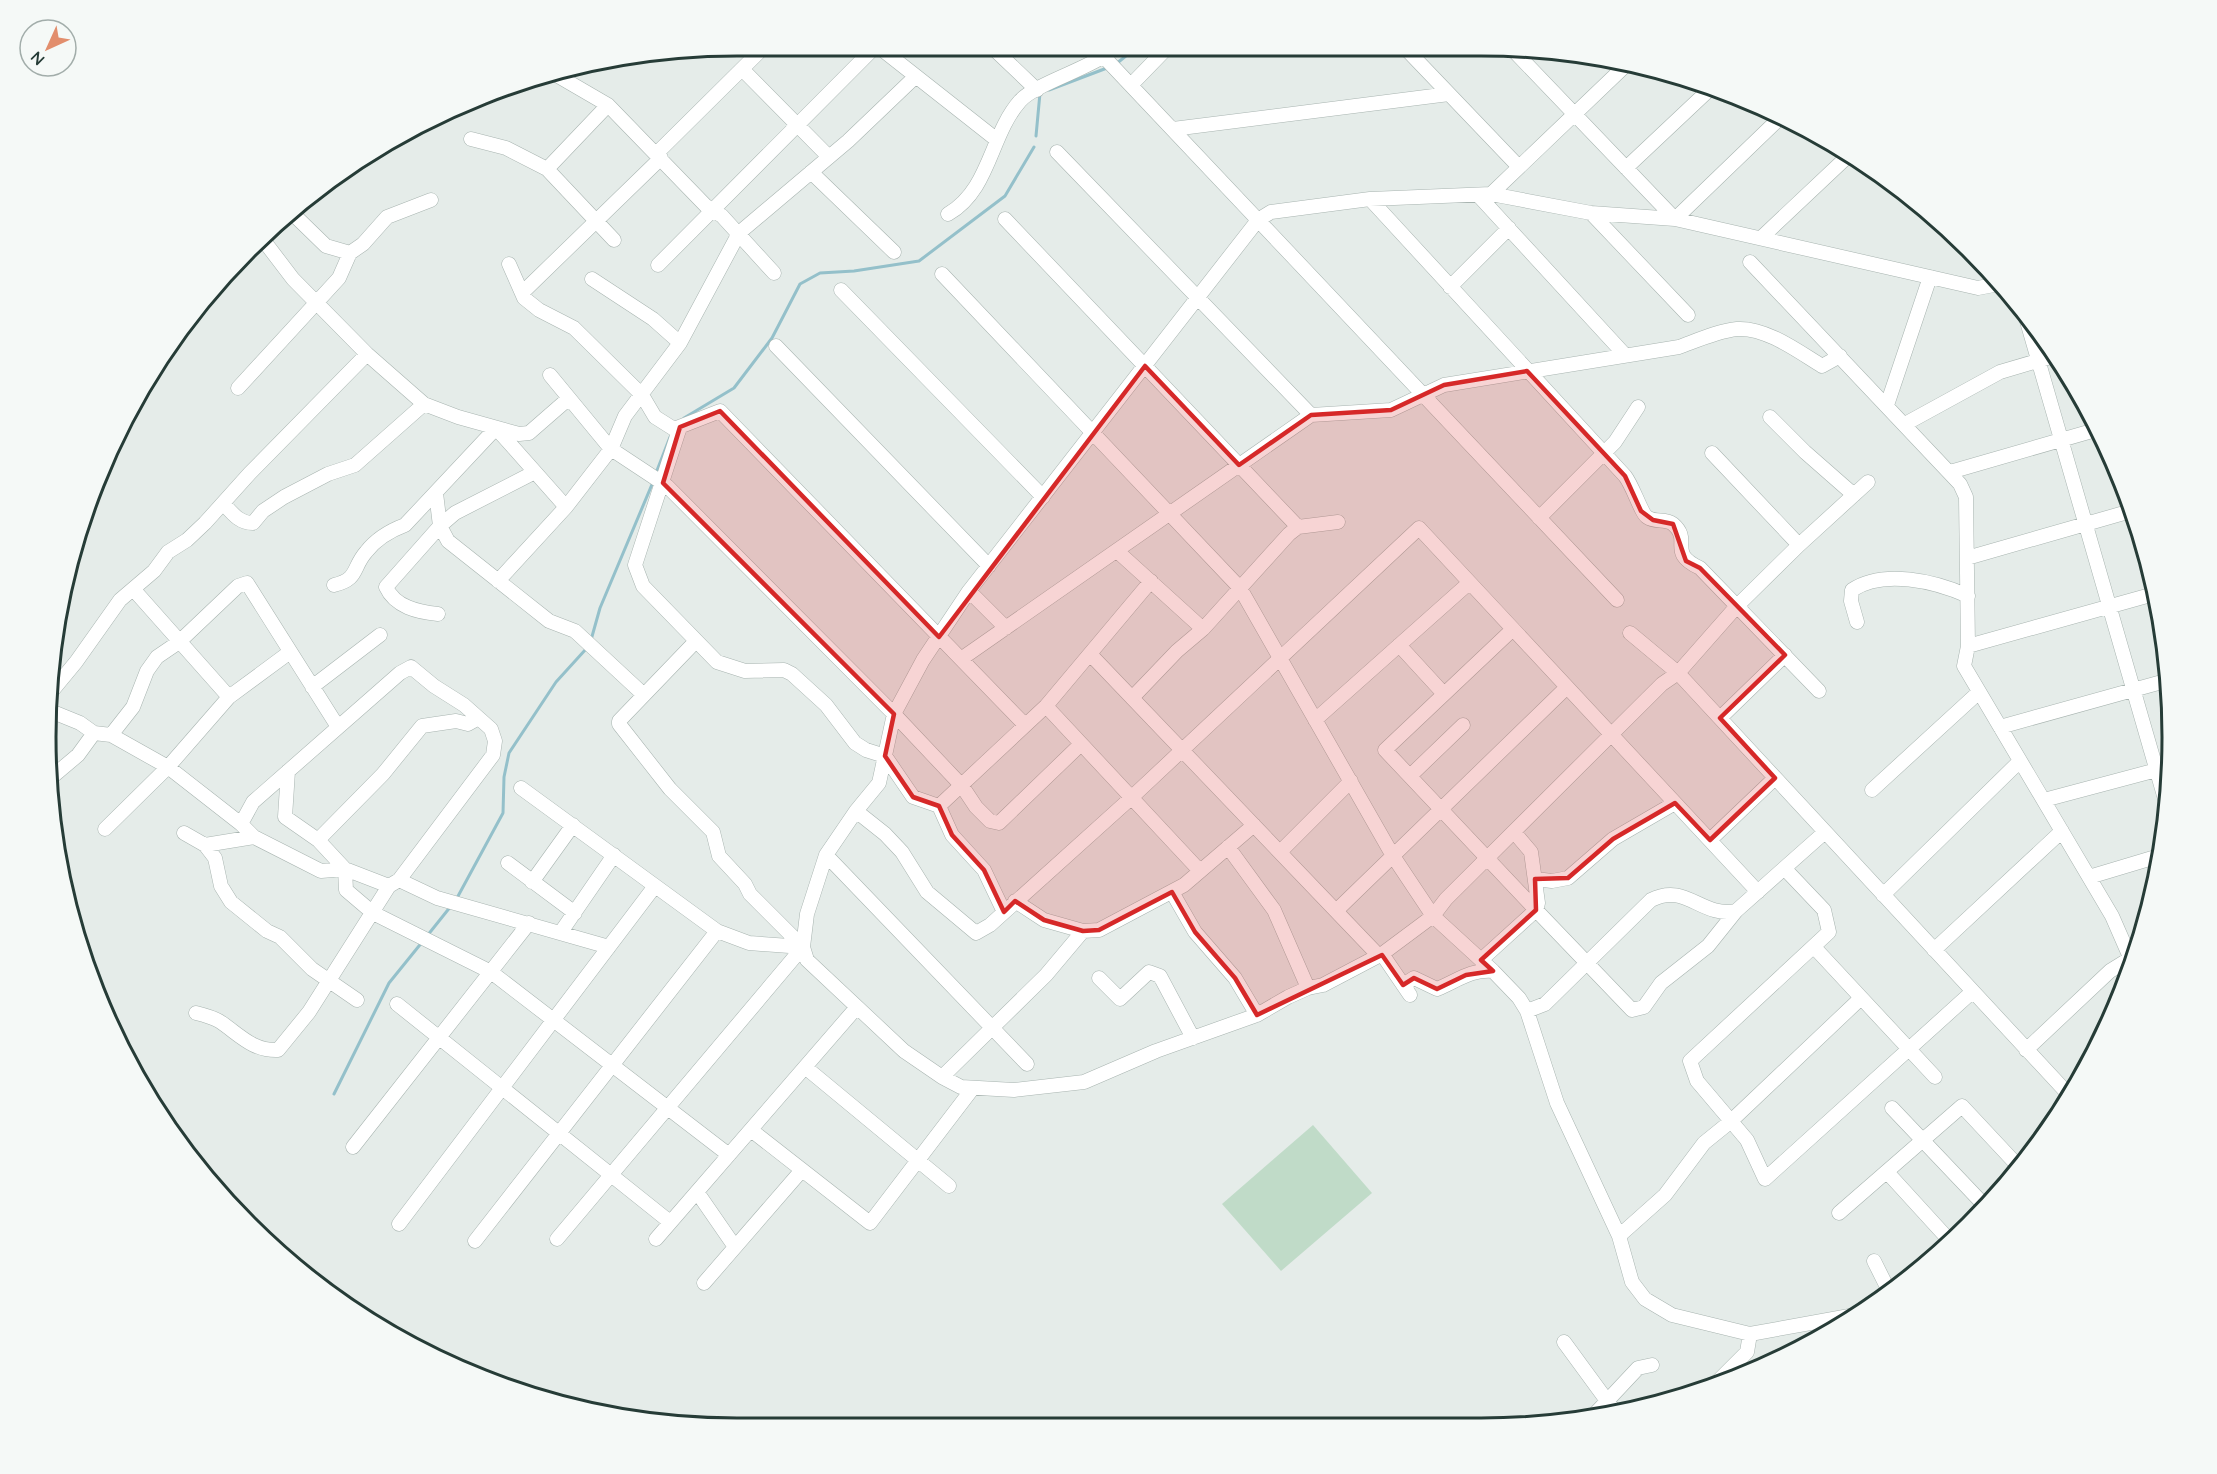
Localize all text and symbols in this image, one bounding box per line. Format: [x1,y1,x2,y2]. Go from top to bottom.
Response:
north arrow [18,18,78,78]
text: N [26,47,49,70]

